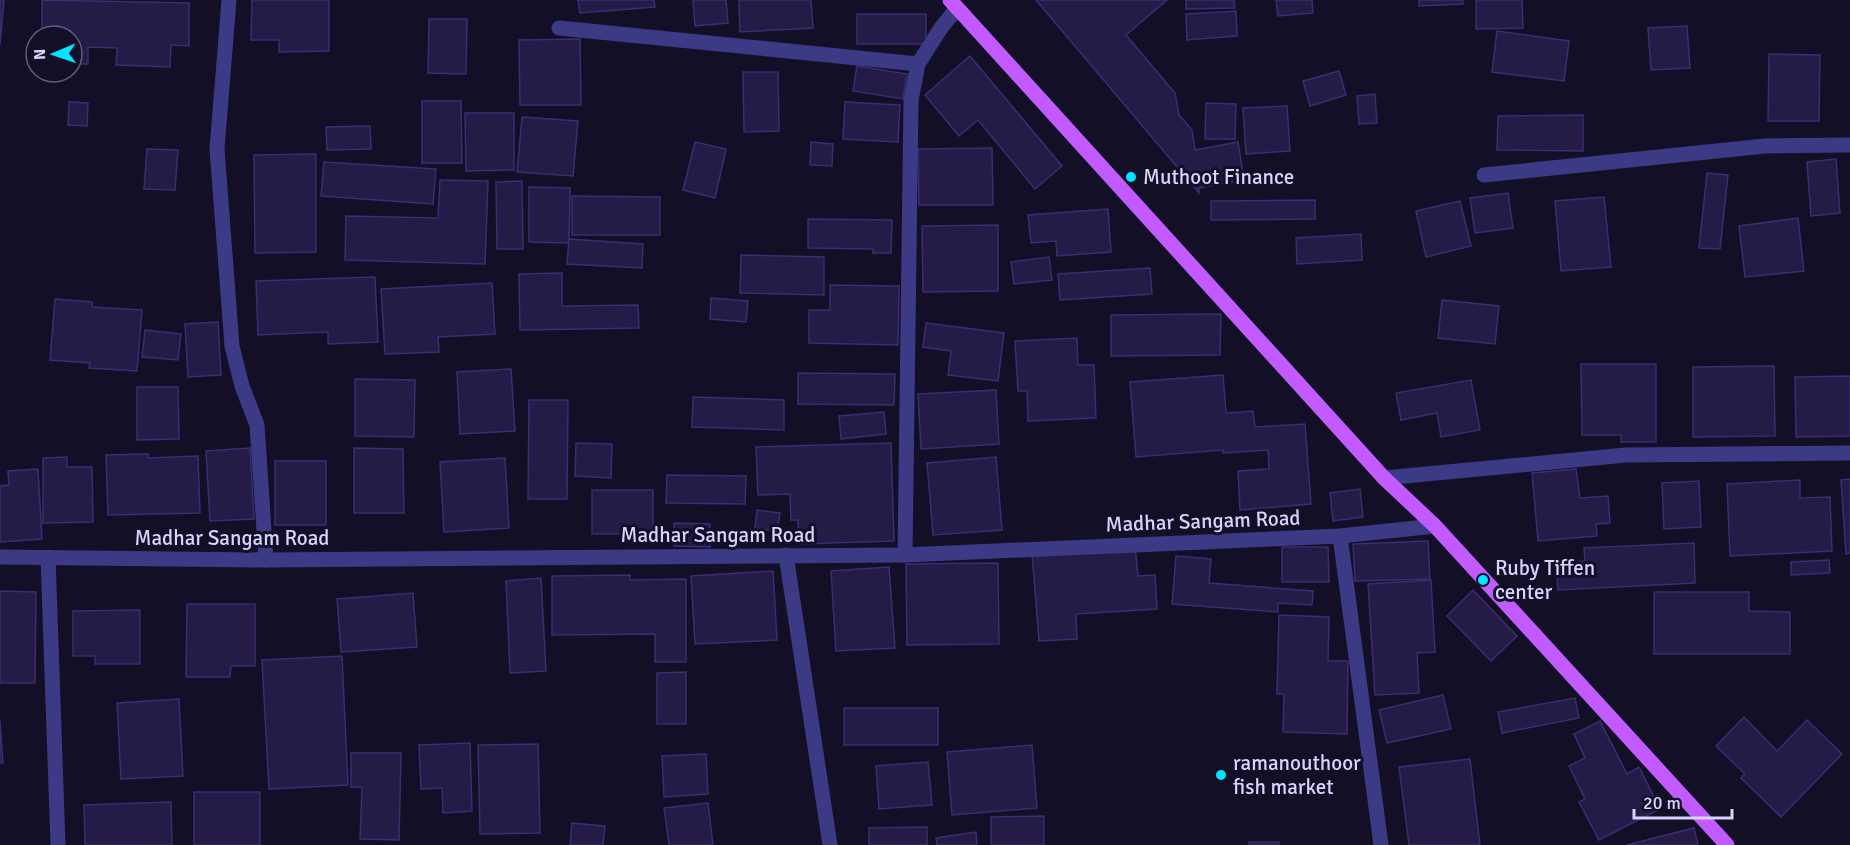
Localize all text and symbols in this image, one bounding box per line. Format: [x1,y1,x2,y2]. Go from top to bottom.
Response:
north arrow [24,24,84,84]
text: N [30,49,50,60]
place label: Muthoot Finance [1143,164,1294,190]
marker: Muthoot Finance [1124,170,1138,184]
street label: Madhar Sangam Road [1105,505,1301,537]
street label: Madhar Sangam Road [621,522,815,548]
street label: Madhar Sangam Road [135,525,329,551]
place label: Ruby Tiffen center [1495,555,1595,605]
marker: Ruby Tiffen center [1476,573,1490,587]
place label: ramanouthoor fish market [1233,750,1361,800]
marker: ramanouthoor fish market [1214,768,1228,782]
scale bar [1634,782,1732,820]
text: 20 m [1643,792,1681,814]

